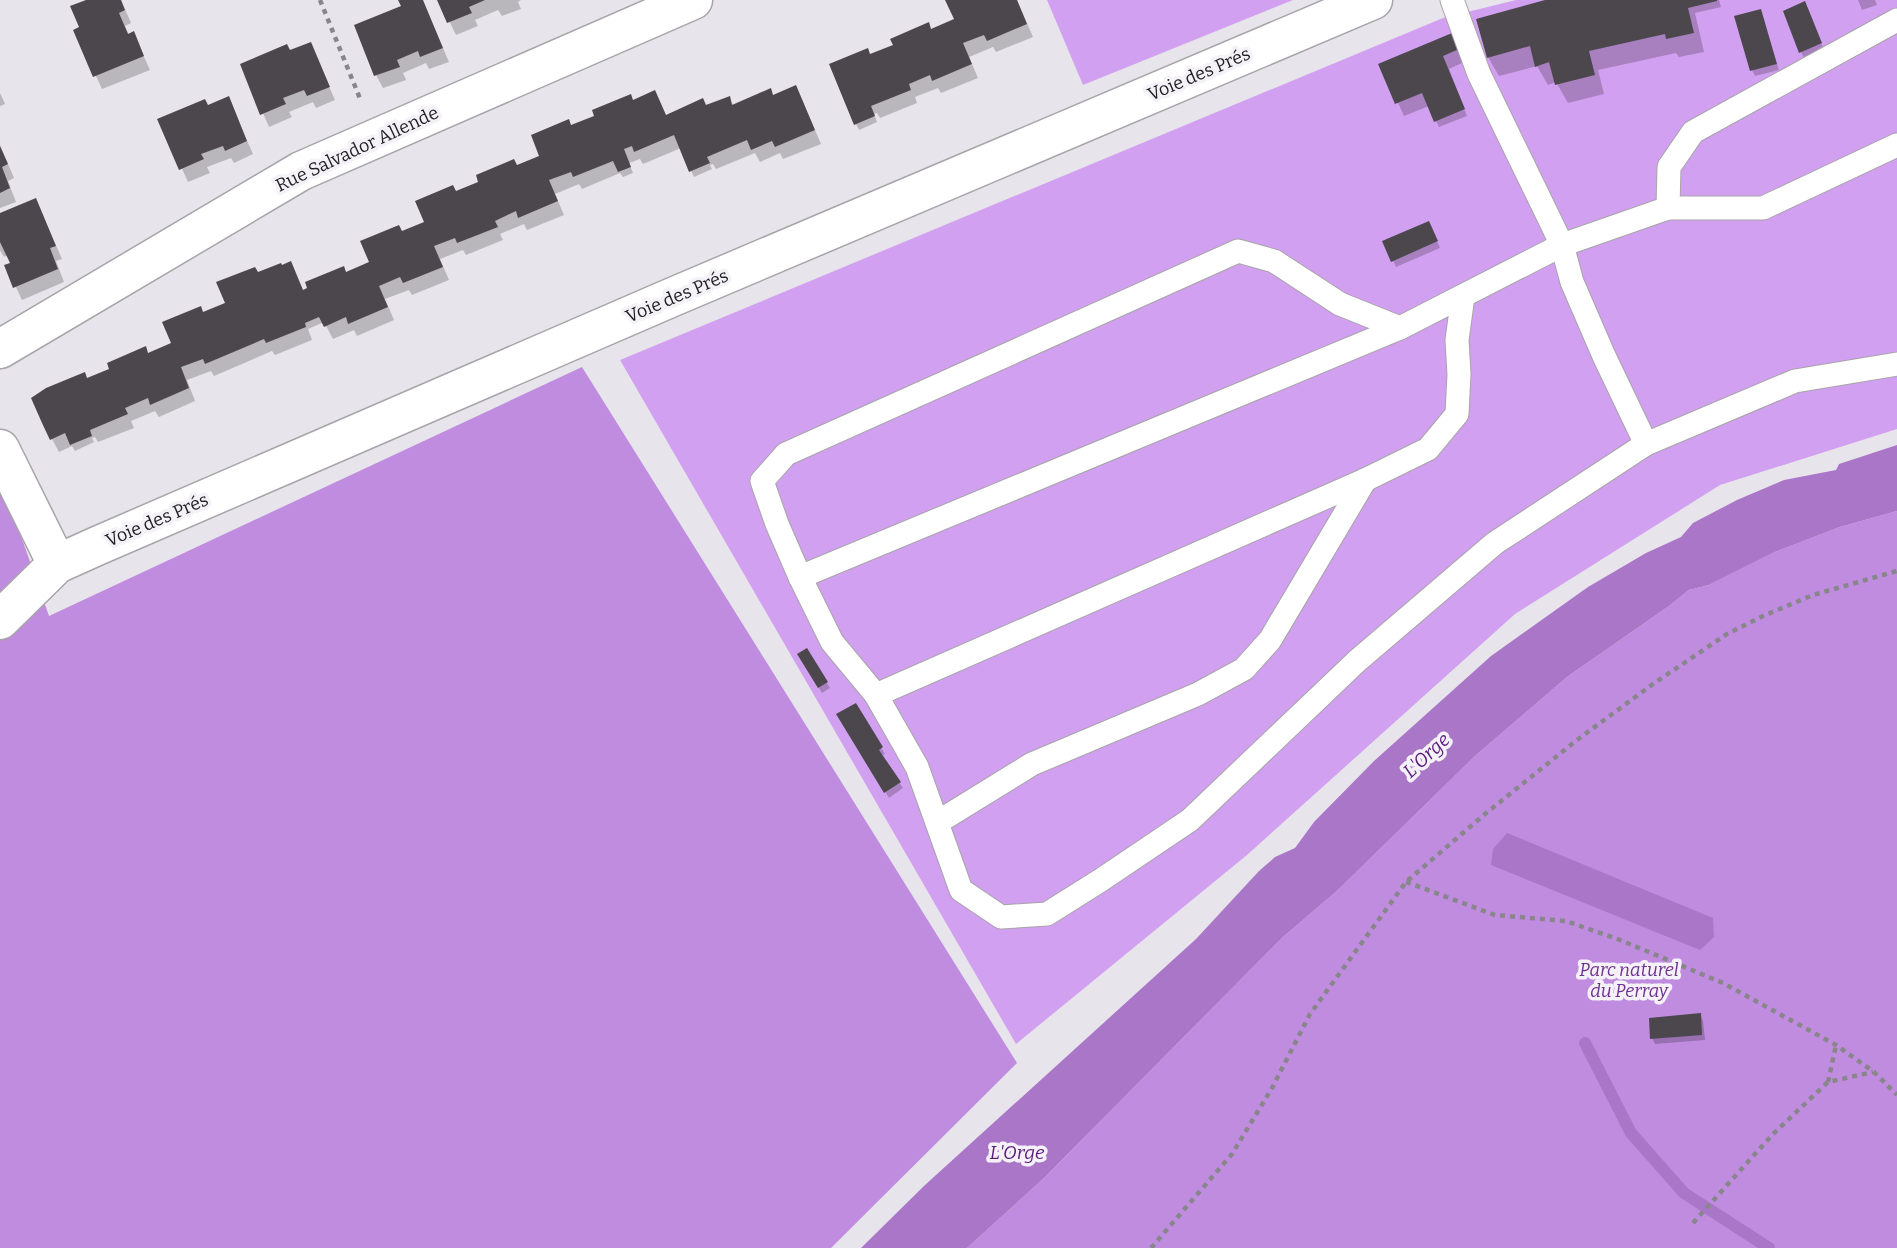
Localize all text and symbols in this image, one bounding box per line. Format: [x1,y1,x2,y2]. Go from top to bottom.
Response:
street label: Voie des Prés [1144,42,1254,106]
street label: Rue Salvador Allende [272,102,442,196]
street label: Voie des Prés [622,264,732,328]
street label: Voie des Prés [102,488,212,552]
water label: L'Orge [1398,728,1455,783]
park label: Parc naturel du Perray [1579,959,1679,1002]
water label: L'Orge [989,1141,1045,1164]

